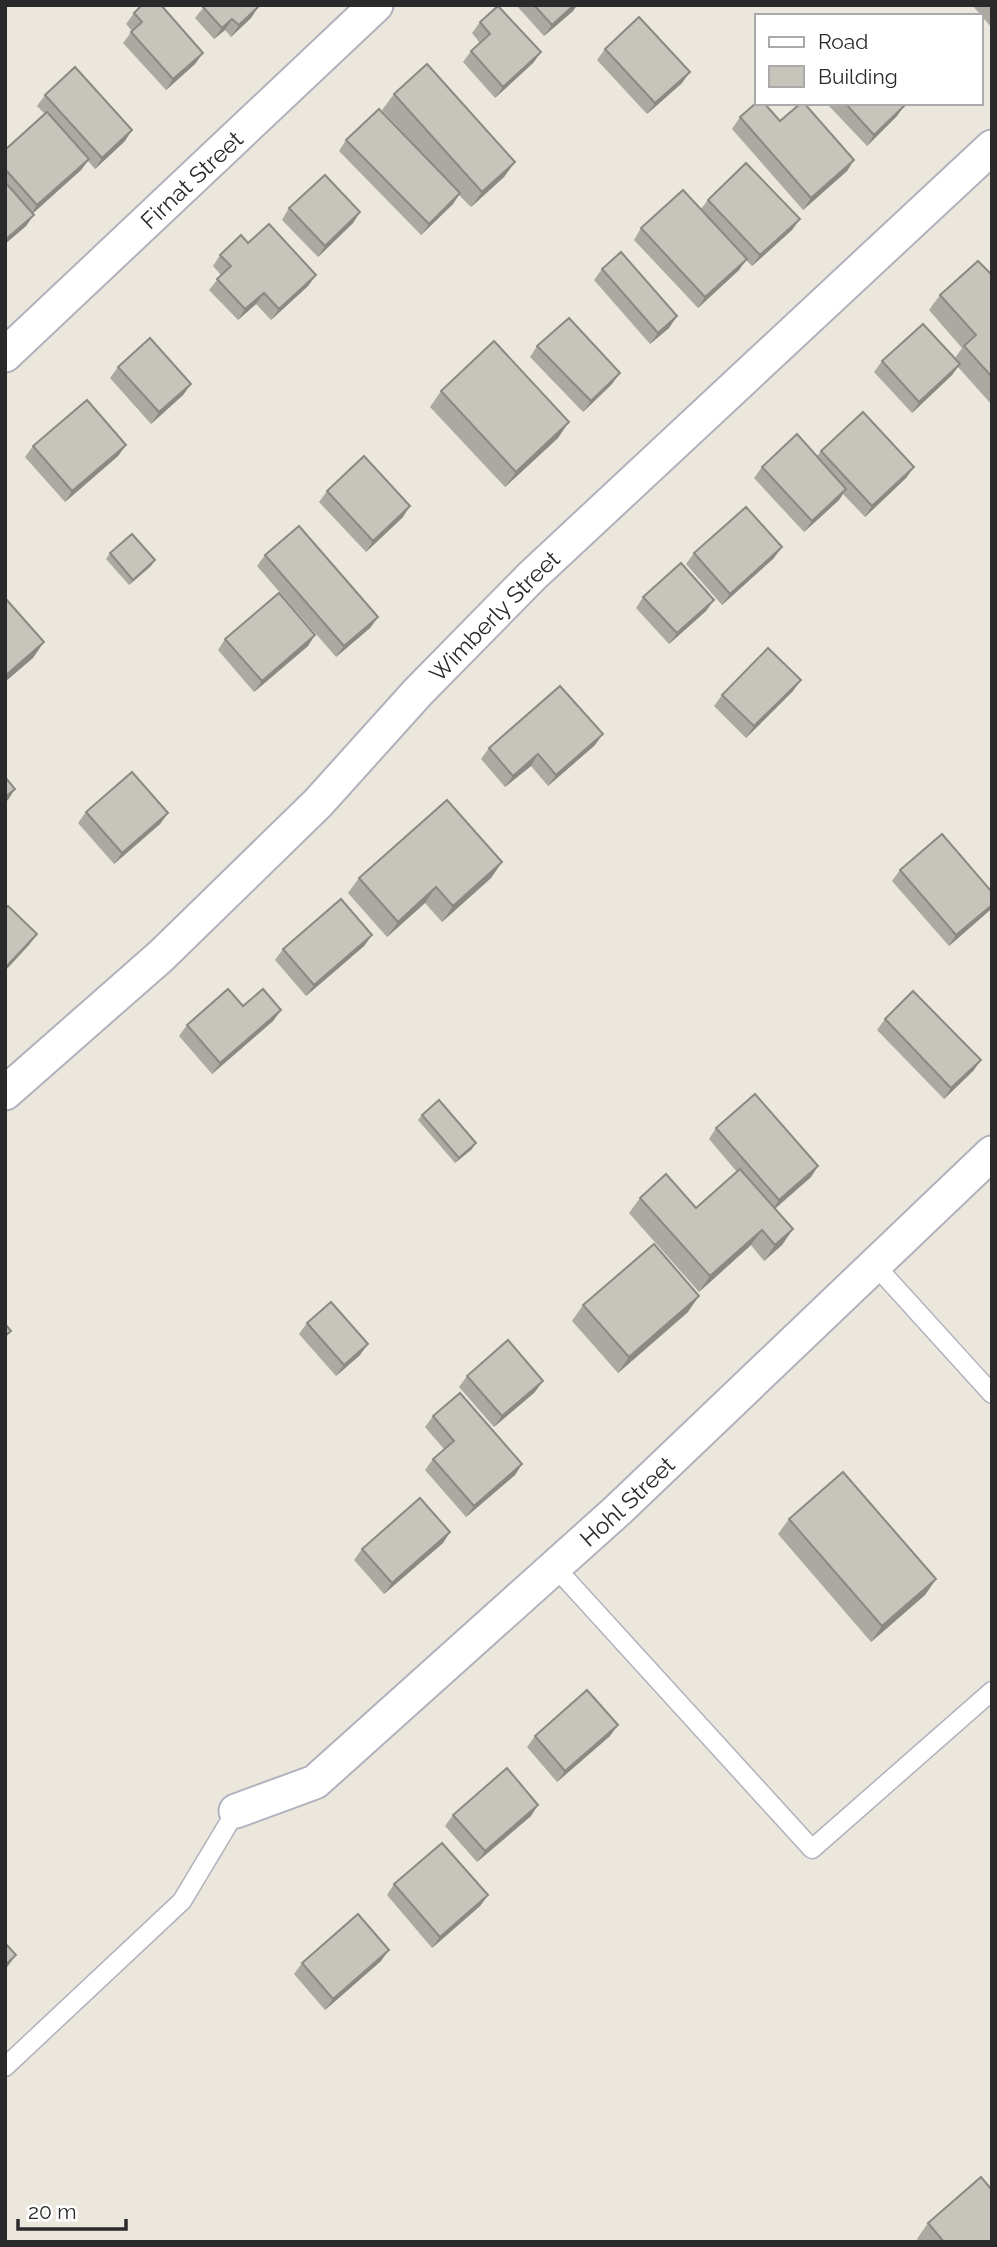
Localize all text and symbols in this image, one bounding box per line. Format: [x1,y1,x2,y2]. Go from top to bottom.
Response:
legend [755,14,983,105]
text: Road [818,29,868,54]
text: Building [818,64,898,89]
street label: Firnat Street [135,125,248,234]
street label: Wimberly Street [423,544,565,686]
street label: Hohl Street [574,1450,680,1551]
scale bar [18,2188,126,2232]
text: 20 m [28,2199,76,2224]

